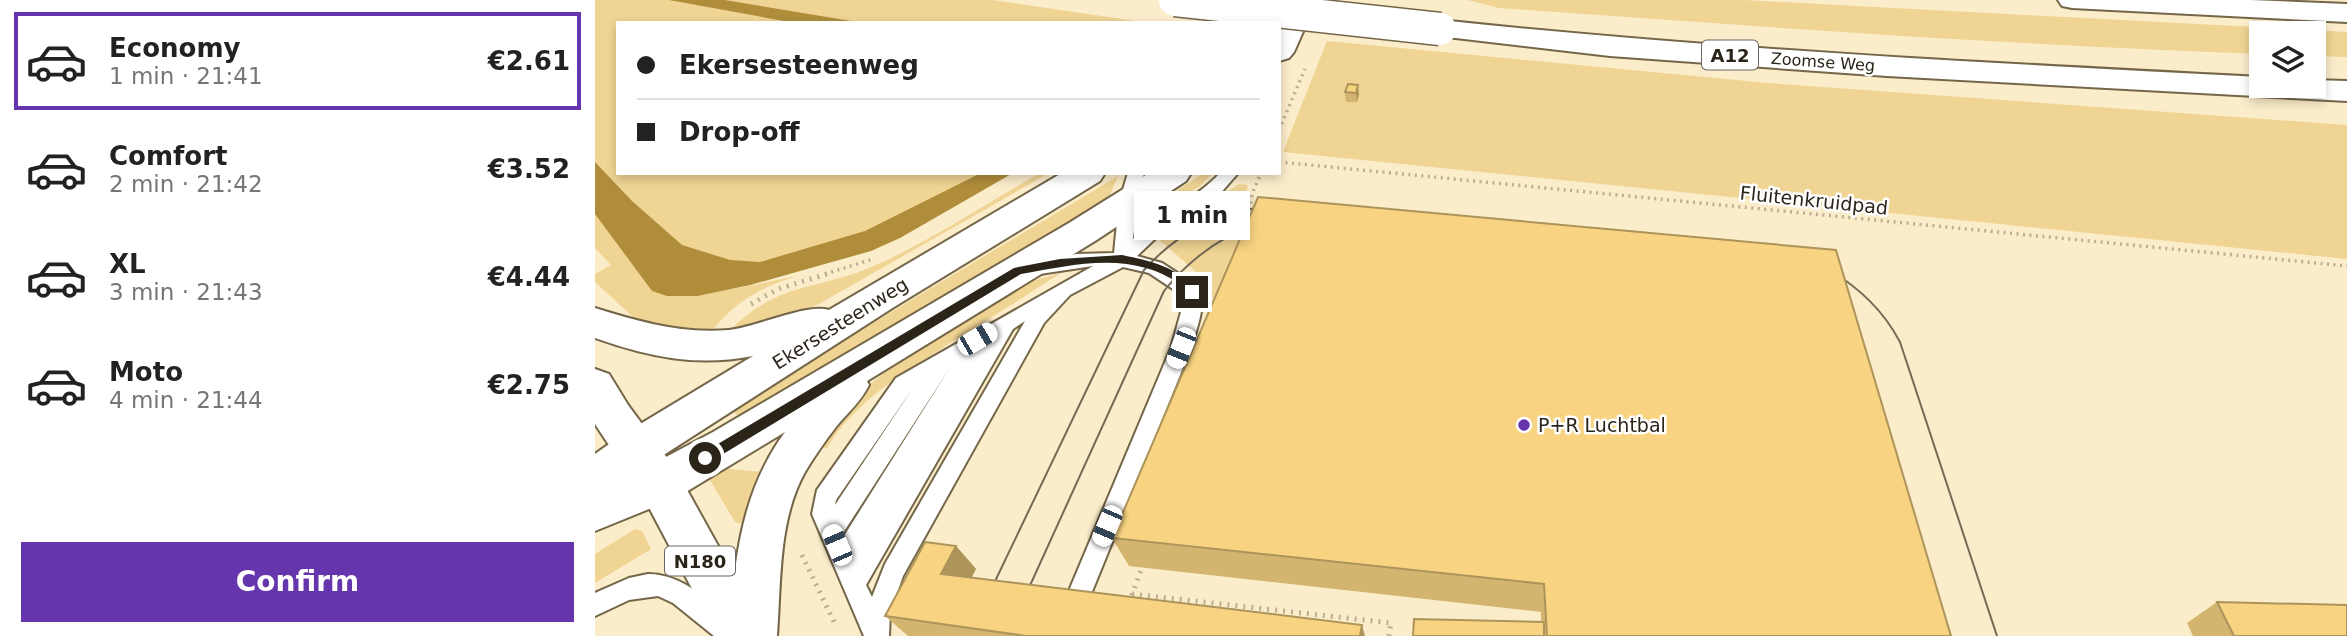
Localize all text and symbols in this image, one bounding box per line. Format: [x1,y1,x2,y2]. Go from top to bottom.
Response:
map controls [2249,21,2326,98]
button: layers [2249,21,2326,98]
icon: car [25,30,88,93]
text: Economy [109,33,240,63]
road number: A12 [1702,40,1758,70]
text: €2.61 [488,46,570,76]
street label: Zoomse Weg [1770,49,1876,75]
text: Ekersesteenweg [679,50,919,80]
text: 1 min · 21:41 [109,63,263,89]
text: Drop-off [679,117,800,147]
icon: car [25,138,88,201]
text: Comfort [109,141,227,171]
text: €3.52 [488,154,570,184]
text: 2 min · 21:42 [109,171,263,197]
street label: Fluitenkruidpad [1739,181,1889,219]
callout: 1 min [1134,190,1250,240]
text: 1 min [1156,202,1228,228]
icon: car [25,246,88,309]
text: XL [109,249,146,279]
text: €4.44 [488,262,570,292]
street label: Ekersesteenweg [768,272,912,374]
route end [1176,276,1208,308]
text: 3 min · 21:43 [109,279,263,305]
car [954,319,1001,359]
car [1164,325,1199,371]
icon: car [25,354,88,417]
text: Moto [109,357,183,387]
text: €2.75 [488,370,570,400]
text: 4 min · 21:44 [109,387,263,413]
place label: P+R Luchtbal [1538,414,1666,436]
marker: P+R Luchtbal [1516,417,1532,433]
route start [689,442,721,474]
car [1090,503,1125,549]
car [820,522,855,568]
button: Confirm [21,542,574,622]
road number: N180 [665,546,735,576]

